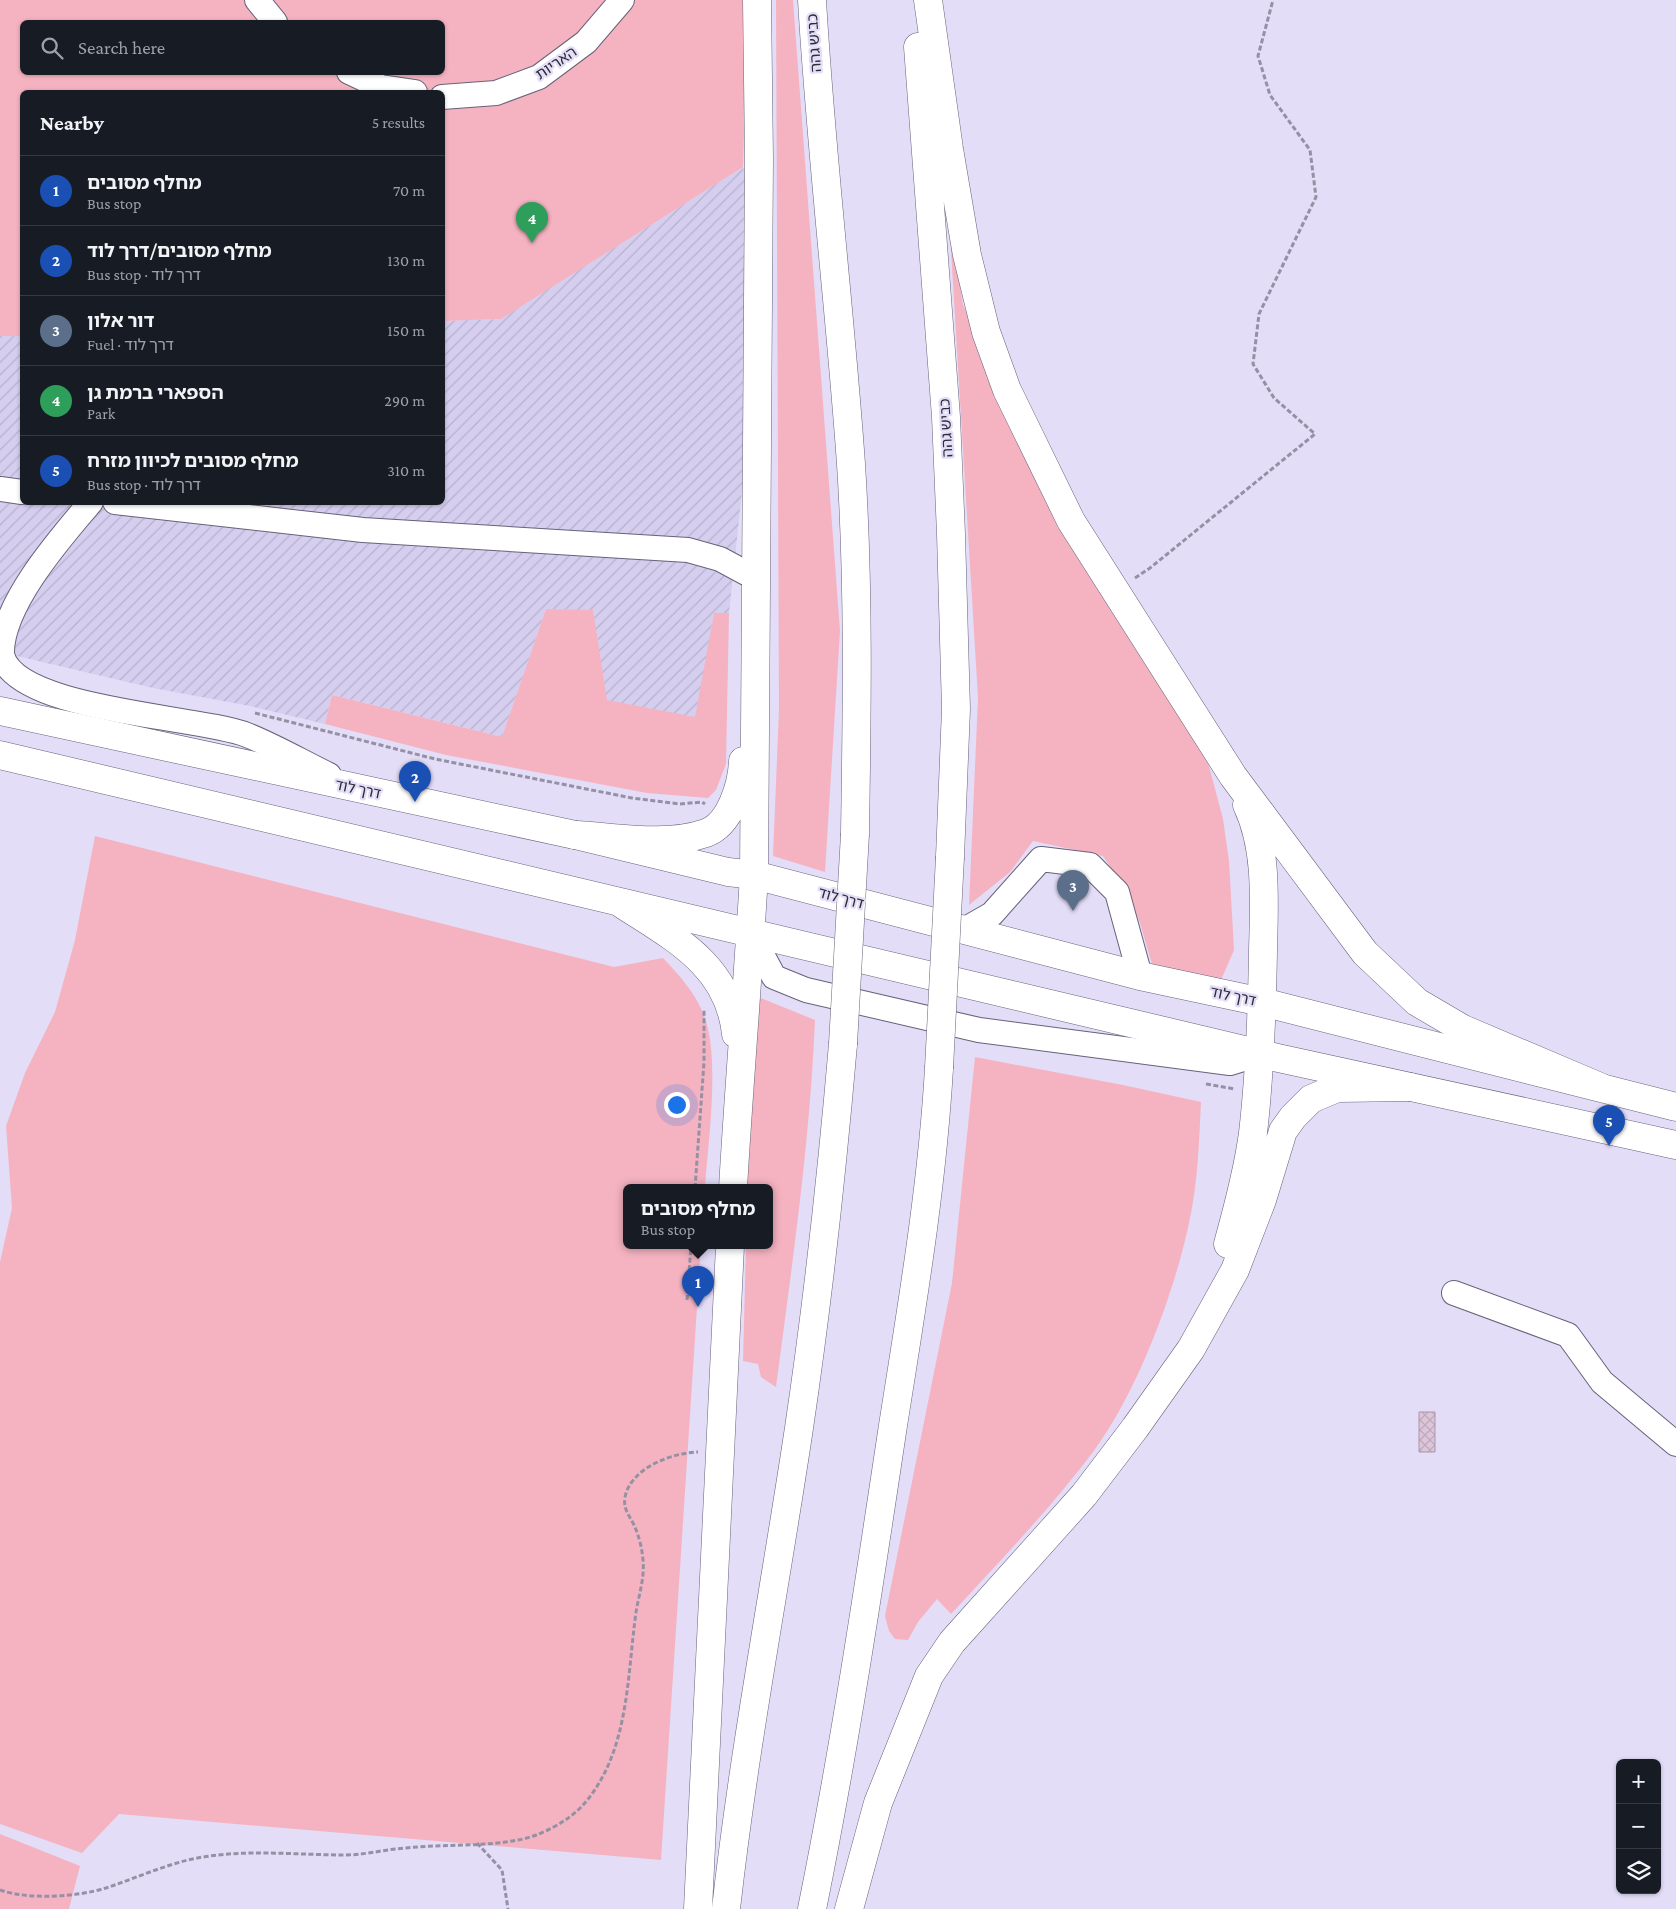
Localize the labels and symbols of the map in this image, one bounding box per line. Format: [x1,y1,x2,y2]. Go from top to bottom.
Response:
street label: כביש גהה [804,13,824,73]
street label: האריות [532,44,580,82]
pin: 4 [516,202,548,243]
street label: כביש גהה [936,398,956,458]
pin: 2 [399,761,431,802]
street label: דרך לוד [334,776,382,802]
pin: 3 [1057,870,1089,911]
street label: דרך לוד [816,884,866,912]
street label: דרך לוד [1209,983,1257,1009]
your location [664,1092,690,1118]
pin: 5 [1593,1105,1625,1146]
pin: 1 [682,1266,714,1307]

